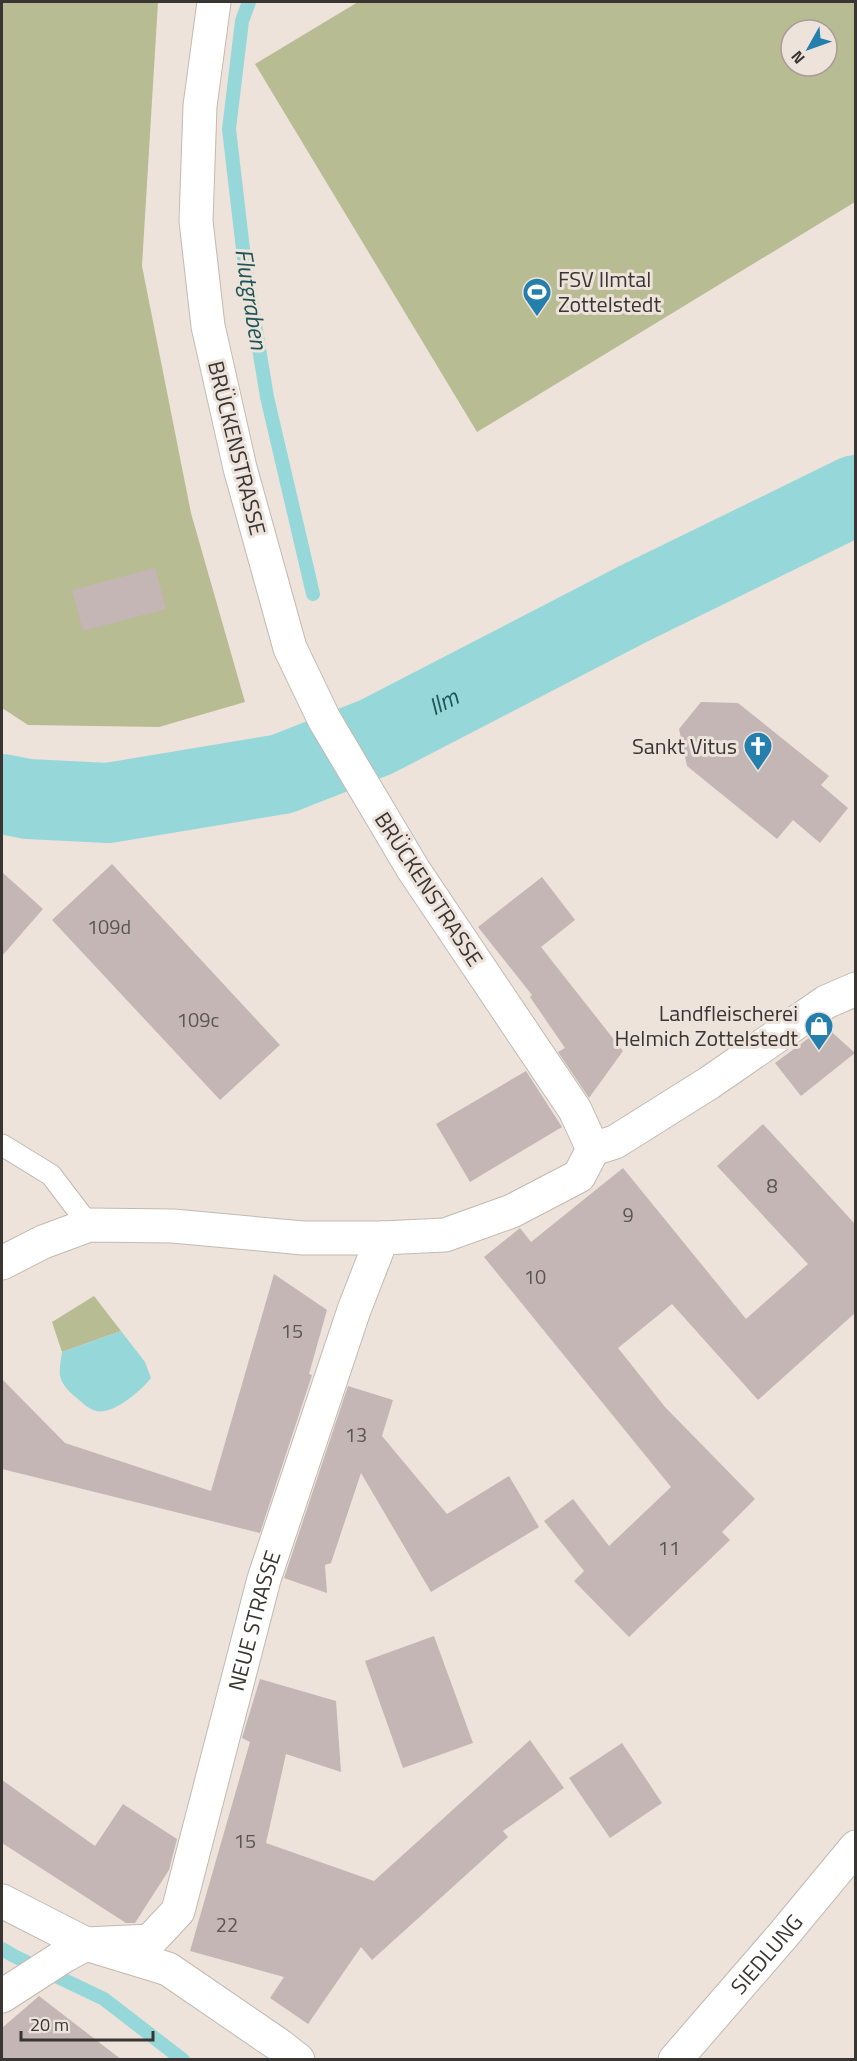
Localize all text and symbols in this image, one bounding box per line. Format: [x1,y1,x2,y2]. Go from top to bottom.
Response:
north arrow [779,18,839,78]
text: N [785,46,810,70]
water label: Flutgraben [226,246,278,353]
place label: FSV Ilmtal Zottelstedt [558,262,661,321]
sports icon: FSV Ilmtal Zottelstedt [521,276,553,318]
street label: BRÜCKENSTRASSE [199,357,275,539]
water label: Ilm [422,678,466,724]
place label: Sankt Vitus [632,729,737,763]
church icon: Sankt Vitus [742,730,774,772]
street label: BRÜCKENSTRASSE [366,805,492,973]
house number: 109d [87,911,131,942]
place label: Landfleischerei Helmich Zottelstedt [614,996,798,1055]
house number: 109c [177,1004,219,1035]
shop icon: Landfleischerei Helmich Zottelstedt [803,1010,835,1052]
house number: 8 [766,1170,778,1201]
house number: 9 [622,1199,634,1230]
house number: 10 [524,1261,546,1292]
house number: 15 [281,1315,303,1346]
house number: 13 [345,1419,367,1450]
house number: 11 [658,1532,680,1563]
street label: NEUE STRASSE [219,1546,289,1695]
house number: 15 [234,1825,256,1856]
street label: SIEDLUNG [722,1906,811,2002]
house number: 22 [216,1909,238,1940]
scale bar [21,2004,153,2042]
text: 20 m [30,2011,69,2038]

